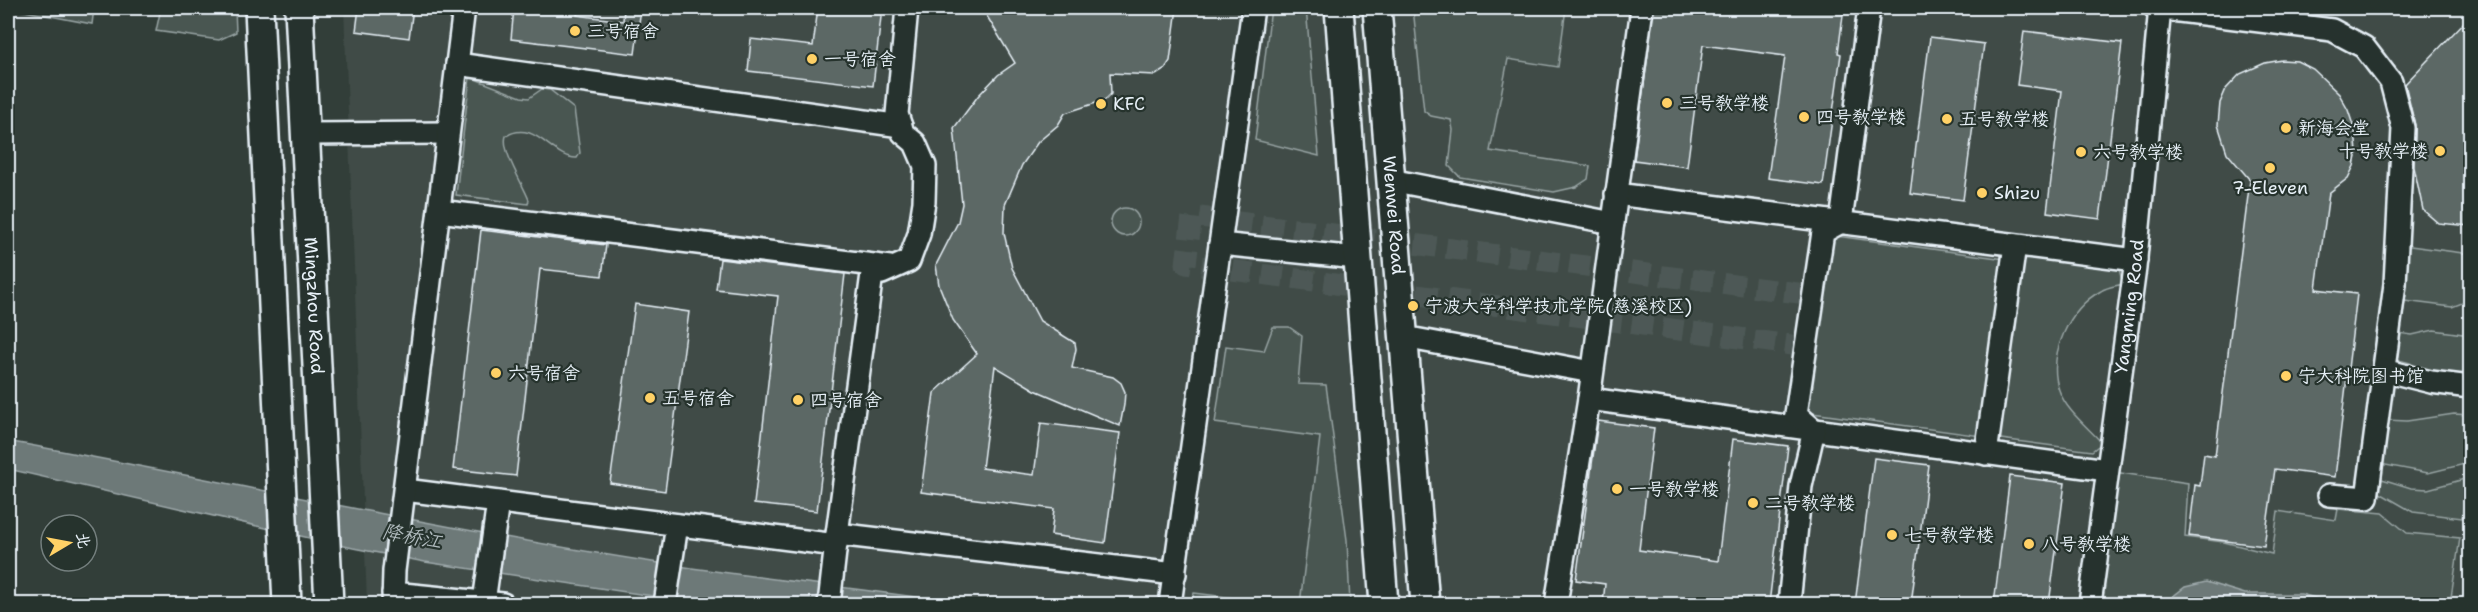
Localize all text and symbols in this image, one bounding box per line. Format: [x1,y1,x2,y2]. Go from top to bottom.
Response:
place label: 三号宿舍 [587,19,659,43]
marker: 三号宿舍 [568,24,582,38]
place label: 一号宿舍 [824,47,896,71]
marker: 一号宿舍 [805,52,819,66]
place label: 三号教学楼 [1679,91,1769,115]
place label: KFC [1113,92,1145,116]
marker: 三号教学楼 [1660,96,1674,110]
marker: KFC [1094,97,1108,111]
place label: 四号教学楼 [1816,105,1906,129]
place label: 五号教学楼 [1959,107,2049,131]
marker: 四号教学楼 [1797,110,1811,124]
marker: 五号教学楼 [1940,112,1954,126]
place label: 新海会堂 [2298,116,2370,140]
marker: 新海会堂 [2279,121,2293,135]
place label: 十号教学楼 [2338,139,2428,163]
place label: 六号教学楼 [2093,140,2183,164]
marker: 十号教学楼 [2433,144,2447,158]
marker: 六号教学楼 [2074,145,2088,159]
street label: Wenwei Road [1377,155,1410,276]
marker: 7-Eleven [2263,161,2277,175]
place label: 7-Eleven [2232,176,2308,200]
place label: Shizu [1994,181,2040,205]
marker: Shizu [1975,186,1989,200]
street label: Mingzhou Road [299,236,329,375]
street label: Yangming Road [2109,238,2150,375]
place label: 宁波大学科学技术学院(慈溪校区) [1425,294,1692,318]
marker: 宁波大学科学技术学院(慈溪校区) [1406,299,1420,313]
place label: 六号宿舍 [508,361,580,385]
place label: 宁大科院图书馆 [2298,364,2424,388]
marker: 六号宿舍 [489,366,503,380]
marker: 宁大科院图书馆 [2279,369,2293,383]
place label: 五号宿舍 [662,386,734,410]
place label: 四号宿舍 [810,388,882,412]
marker: 五号宿舍 [643,391,657,405]
marker: 四号宿舍 [791,393,805,407]
place label: 一号教学楼 [1629,477,1719,501]
marker: 一号教学楼 [1610,482,1624,496]
place label: 二号教学楼 [1765,491,1855,515]
marker: 二号教学楼 [1746,496,1760,510]
north arrow [39,513,99,573]
water label: 降桥江 [380,518,445,555]
place label: 七号教学楼 [1904,523,1994,547]
marker: 七号教学楼 [1885,528,1899,542]
text: 北 [72,531,95,550]
place label: 八号教学楼 [2041,532,2131,556]
marker: 八号教学楼 [2022,537,2036,551]

